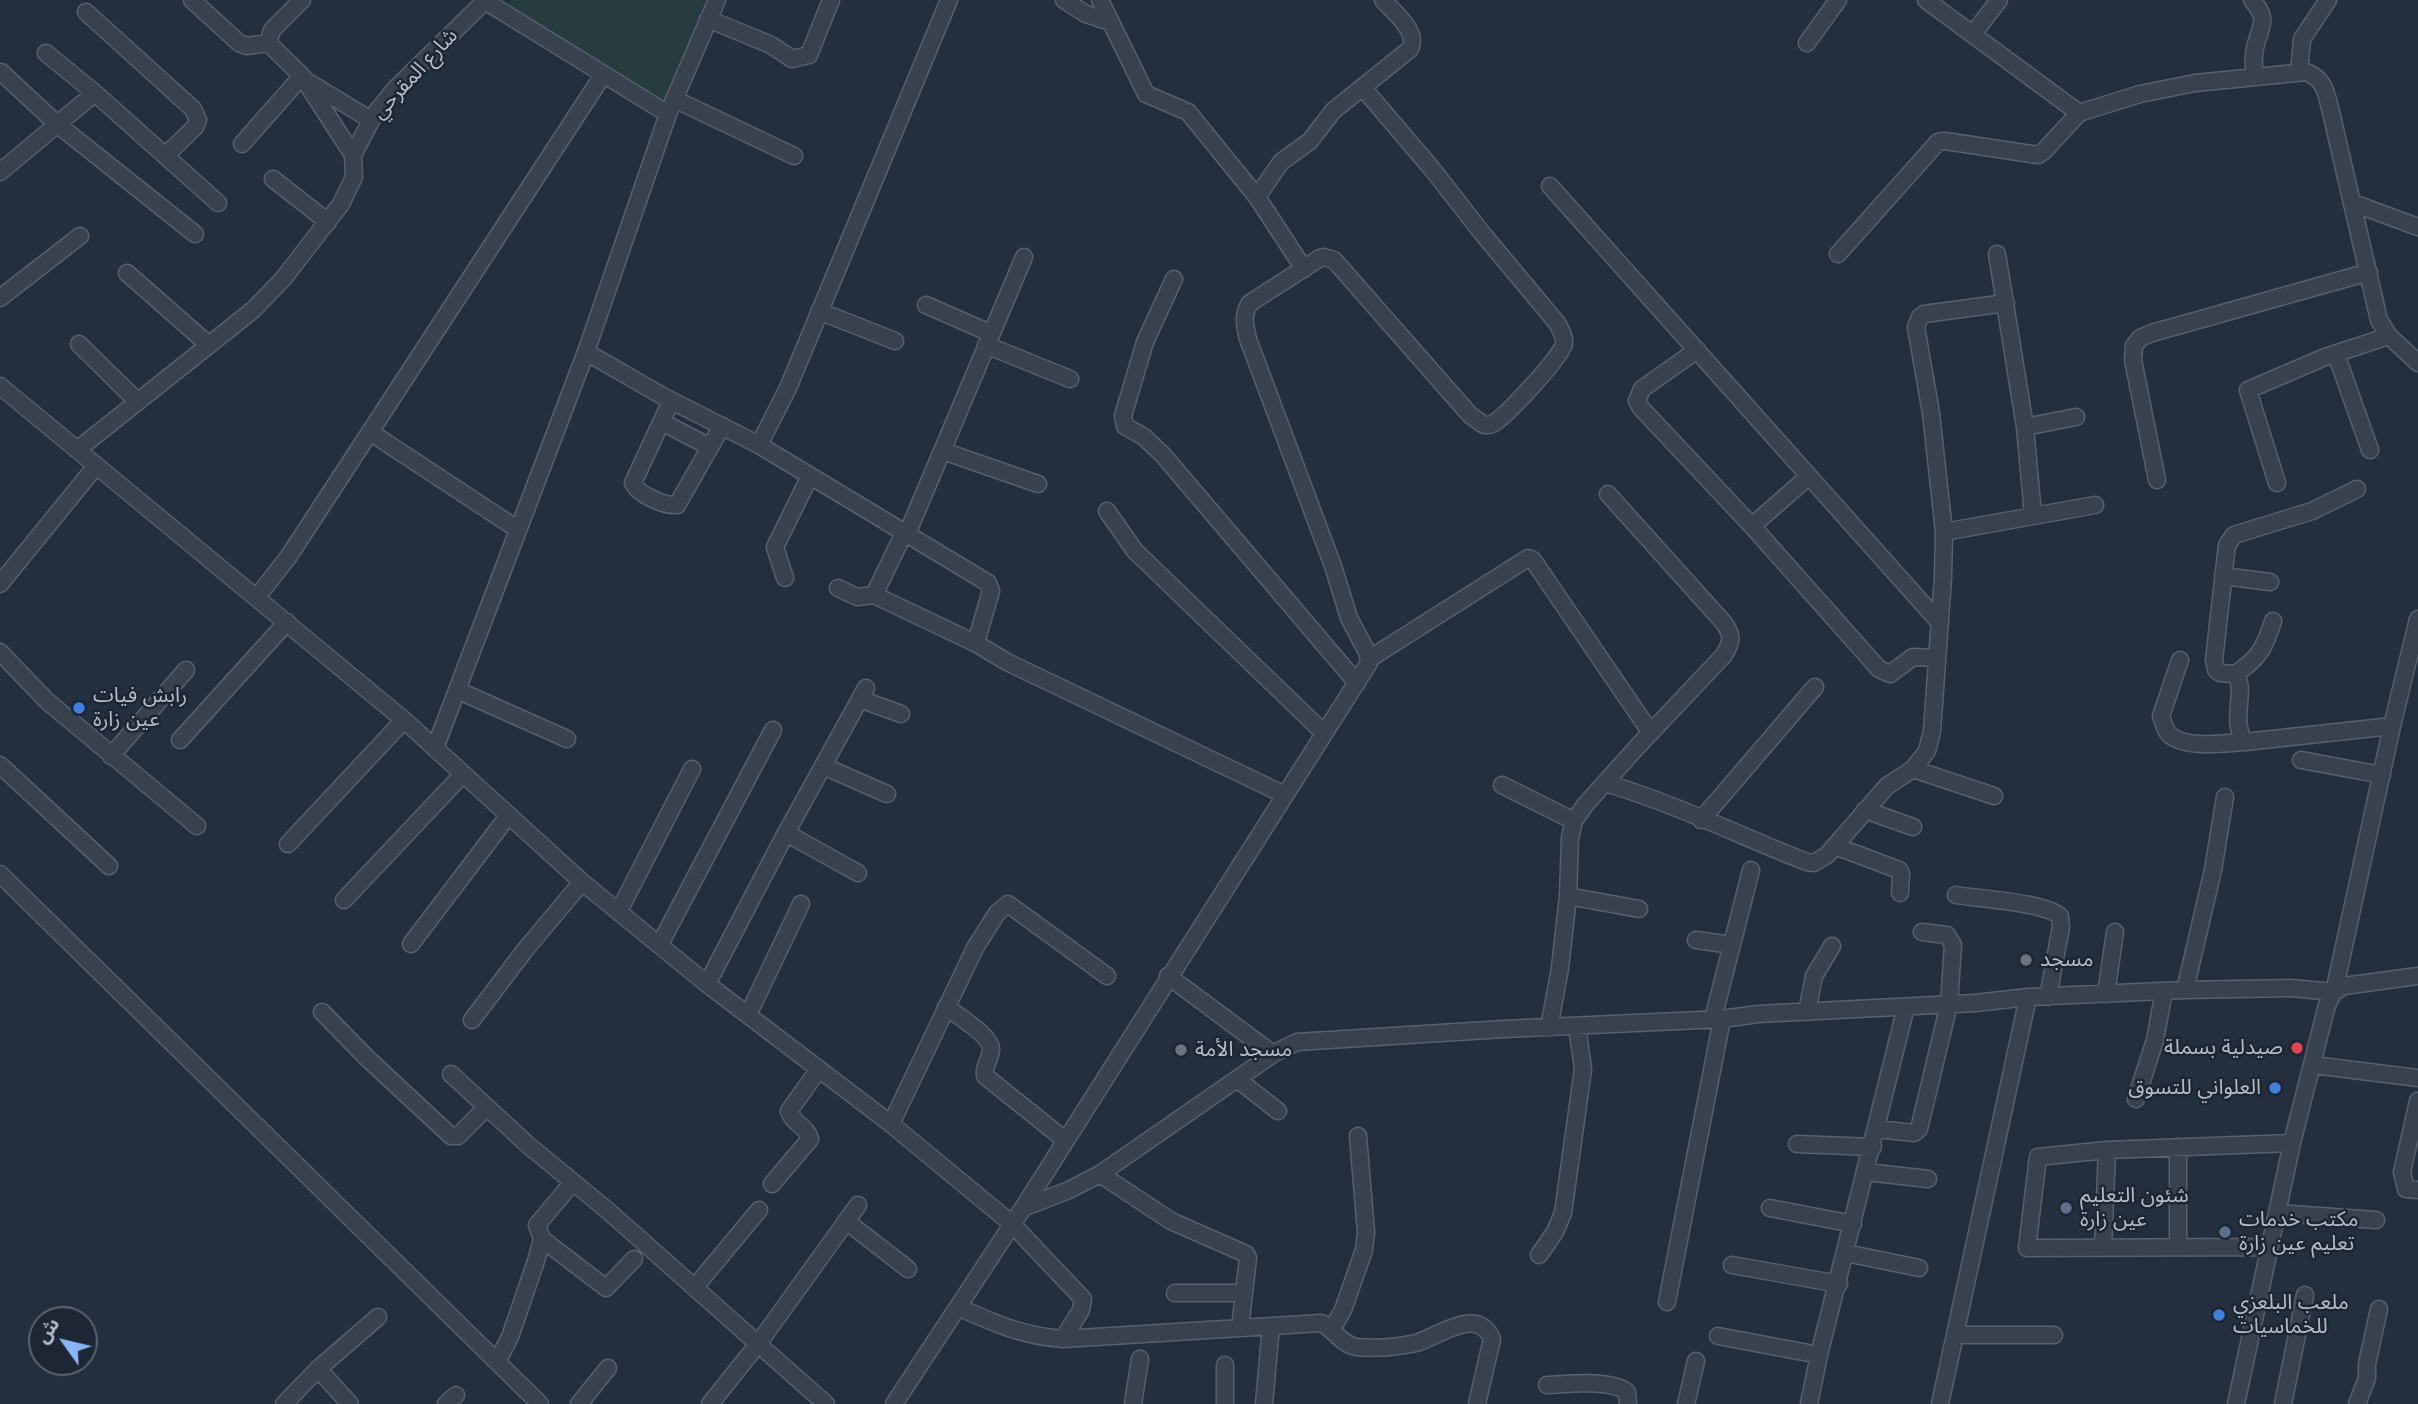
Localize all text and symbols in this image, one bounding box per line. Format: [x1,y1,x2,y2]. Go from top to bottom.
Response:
street label: شارع المقرحي [367,23,463,125]
place label: رابش فيات عين زارة [93,683,187,733]
marker: رابش فيات عين زارة [71,700,87,716]
place label: مسجد [2040,947,2093,973]
marker: مسجد [2018,952,2034,968]
place label: صيدلية بسملة [2164,1035,2283,1061]
place label: مسجد الأمة [1195,1037,1292,1063]
marker: صيدلية بسملة [2289,1040,2305,1056]
marker: مسجد الأمة [1173,1042,1189,1058]
place label: العلواني للتسوق [2128,1075,2261,1101]
marker: العلواني للتسوق [2267,1080,2283,1096]
place label: شئون التعليم عين زارة [2080,1183,2189,1233]
marker: شئون التعليم عين زارة [2058,1200,2074,1216]
place label: مكتب خدمات تعليم عين زارة [2239,1207,2358,1257]
marker: مكتب خدمات تعليم عين زارة [2217,1224,2233,1240]
place label: ملعب البلعزي للخماسيات [2233,1290,2349,1340]
north arrow [28,1306,98,1376]
marker: ملعب البلعزي للخماسيات [2211,1307,2227,1323]
text: ش [29,1312,65,1348]

